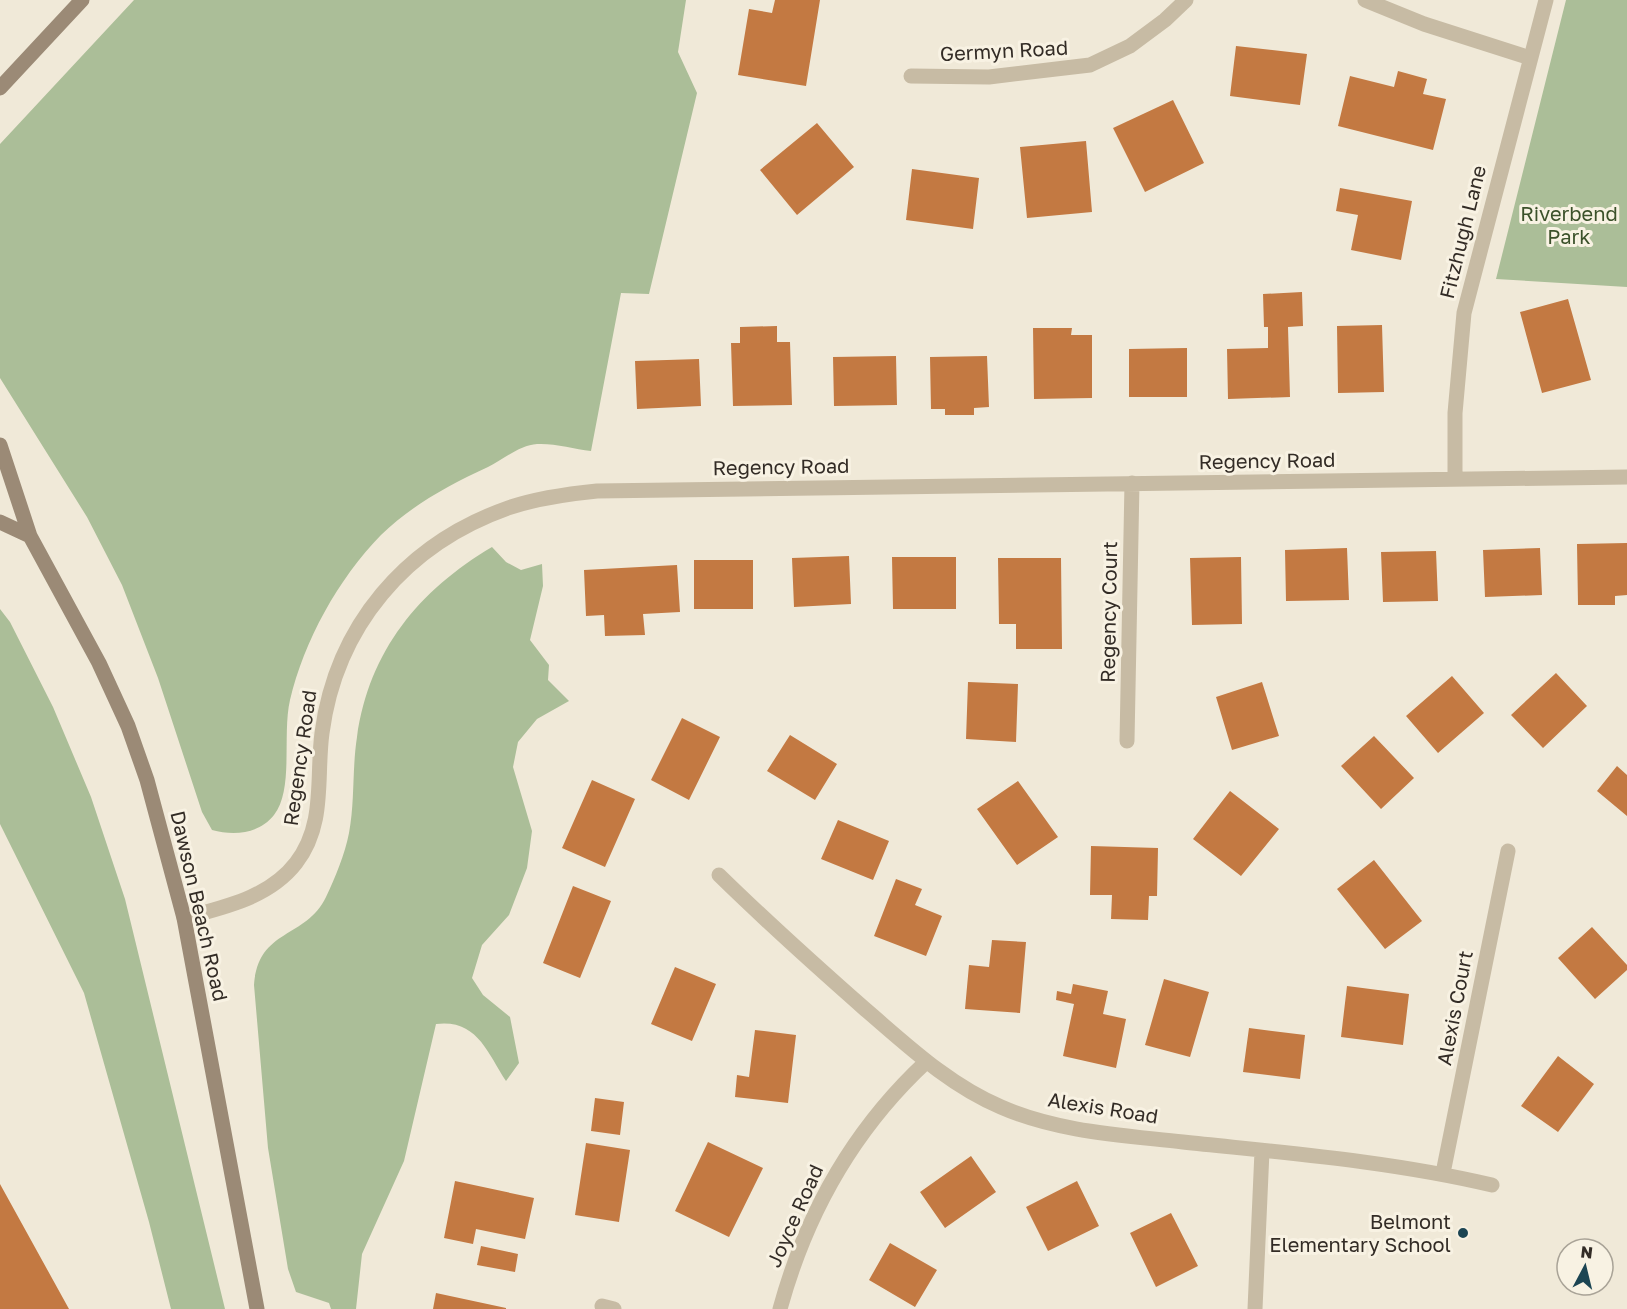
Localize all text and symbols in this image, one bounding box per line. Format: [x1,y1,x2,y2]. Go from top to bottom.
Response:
street label: Germyn Road [939,35,1069,65]
street label: Fitzhugh Lane [1434,163,1490,301]
park label: Riverbend Park [1520,201,1618,248]
street label: Regency Road [1198,447,1336,473]
street label: Regency Road [712,453,850,479]
street label: Regency Court [1095,541,1121,683]
street label: Regency Road [278,688,320,827]
street label: Dawson Beach Road [166,808,234,1003]
street label: Alexis Court [1431,948,1477,1067]
street label: Alexis Road [1046,1086,1160,1128]
street label: Joyce Road [761,1160,827,1271]
place label: Belmont Elementary School [1269,1209,1451,1256]
marker: Belmont Elementary School [1456,1226,1470,1240]
north arrow [1555,1237,1615,1297]
text: N [1580,1241,1594,1263]

